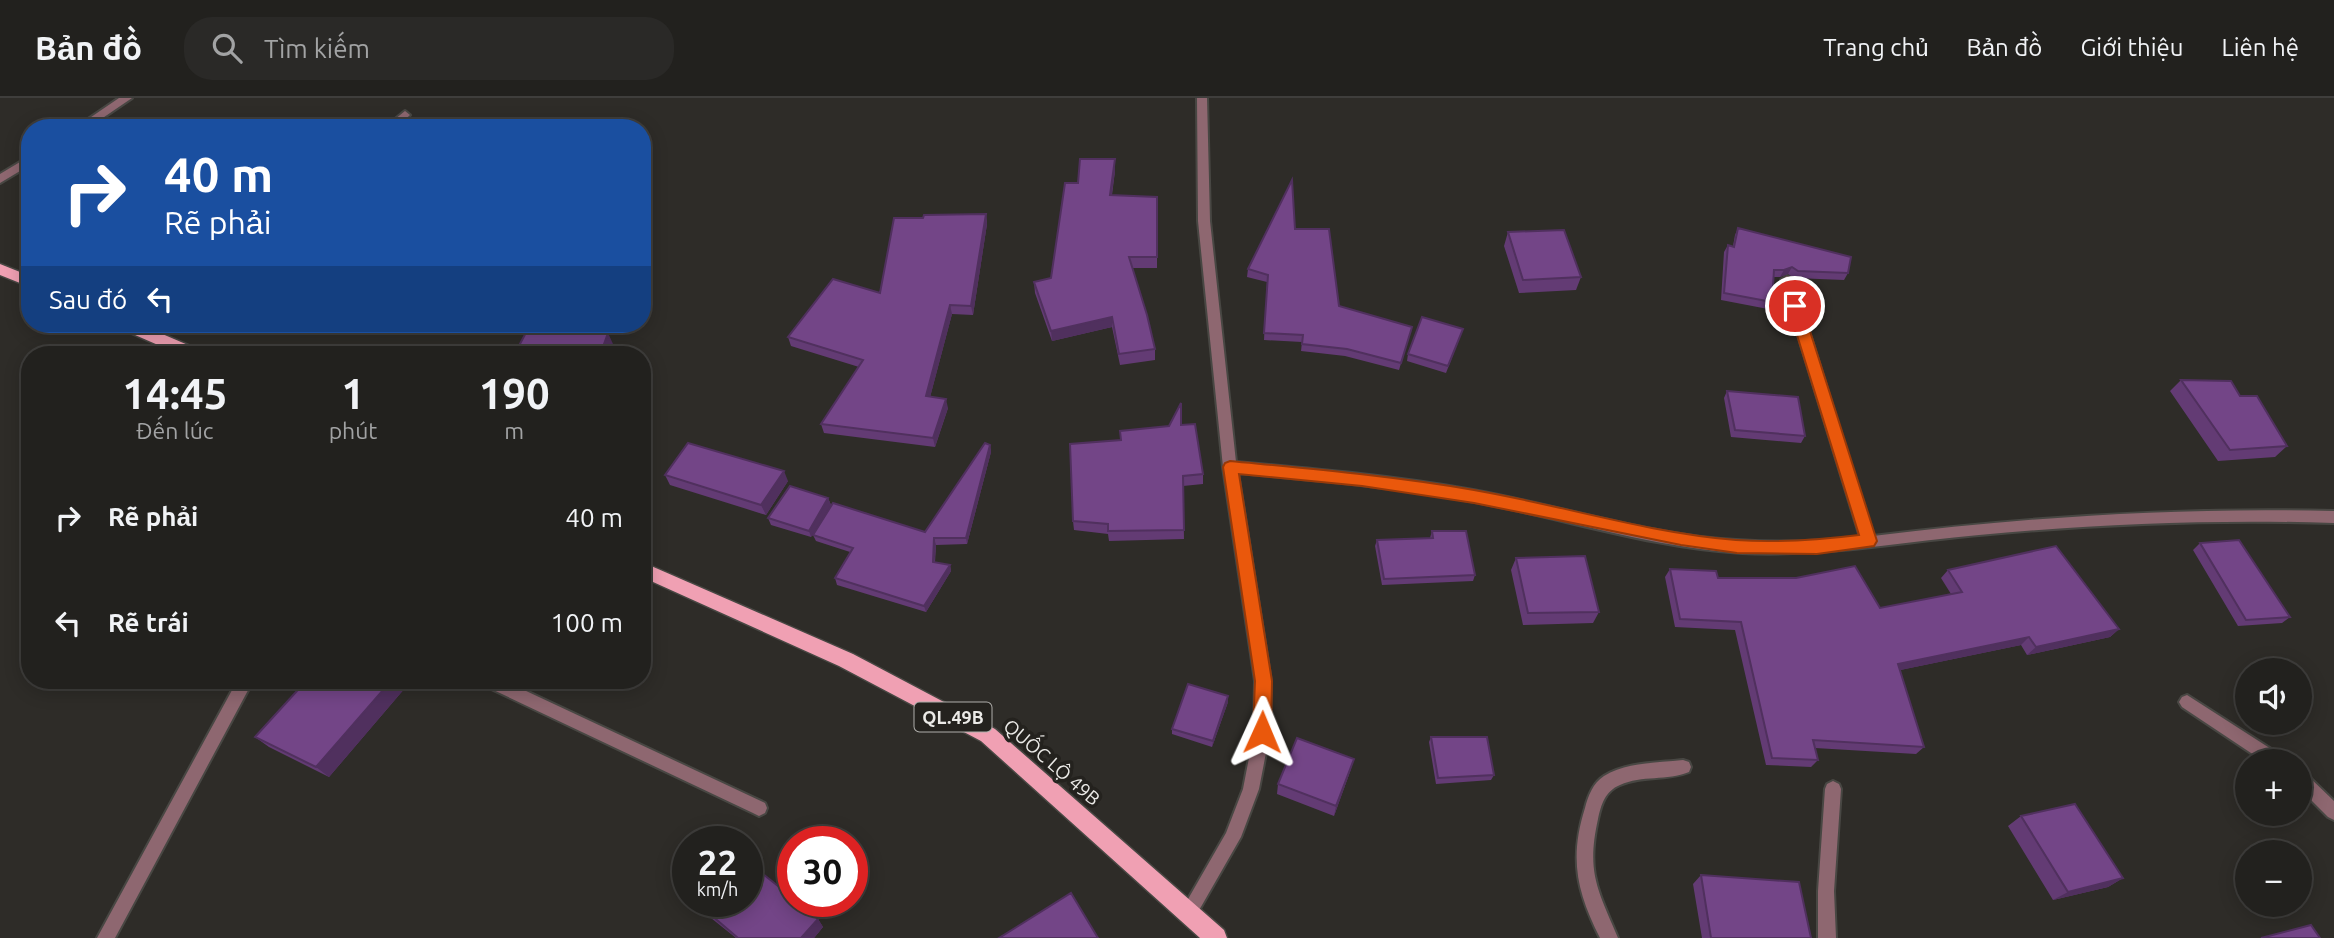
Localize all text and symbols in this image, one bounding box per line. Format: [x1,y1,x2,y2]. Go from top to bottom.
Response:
search box [184,17,674,80]
text: Bản đồ [35,29,142,66]
icon: search [208,29,246,67]
text: Tìm kiếm [264,34,370,63]
text: Trang chủ [1823,34,1929,61]
text: Bản đồ [1967,34,2042,61]
text: Giới thiệu [2080,34,2184,61]
text: Liên hệ [2222,34,2299,61]
text: 40 m [164,146,273,201]
icon: right [49,147,140,238]
text: Rẽ phải [164,204,271,240]
pin [1765,276,1825,336]
icon: left [141,280,179,318]
text: Sau đó [49,285,127,314]
icon: arrive [1776,287,1814,325]
text: 14:45 [122,370,227,417]
text: 1 [341,370,365,417]
text: 190 [479,370,550,417]
text: Đến lúc [136,418,214,443]
text: phút [329,418,377,443]
text: m [504,418,524,443]
icon: right [49,499,87,537]
text: Rẽ phải [108,502,198,531]
text: 40 m [565,503,623,532]
icon: left [49,604,87,642]
text: Rẽ trái [108,608,189,637]
text: 100 m [551,608,623,637]
map controls [2235,658,2312,917]
button: sound [2235,658,2312,735]
position arrow [1225,695,1299,769]
road number: QL.49B [914,702,992,732]
street label: QUỐC LỘ 49B [999,711,1108,810]
button: + [2235,749,2312,826]
speed limit sign: 30 [777,826,868,917]
button: − [2235,840,2312,917]
text: 22 [698,842,737,882]
text: km/h [697,879,738,899]

